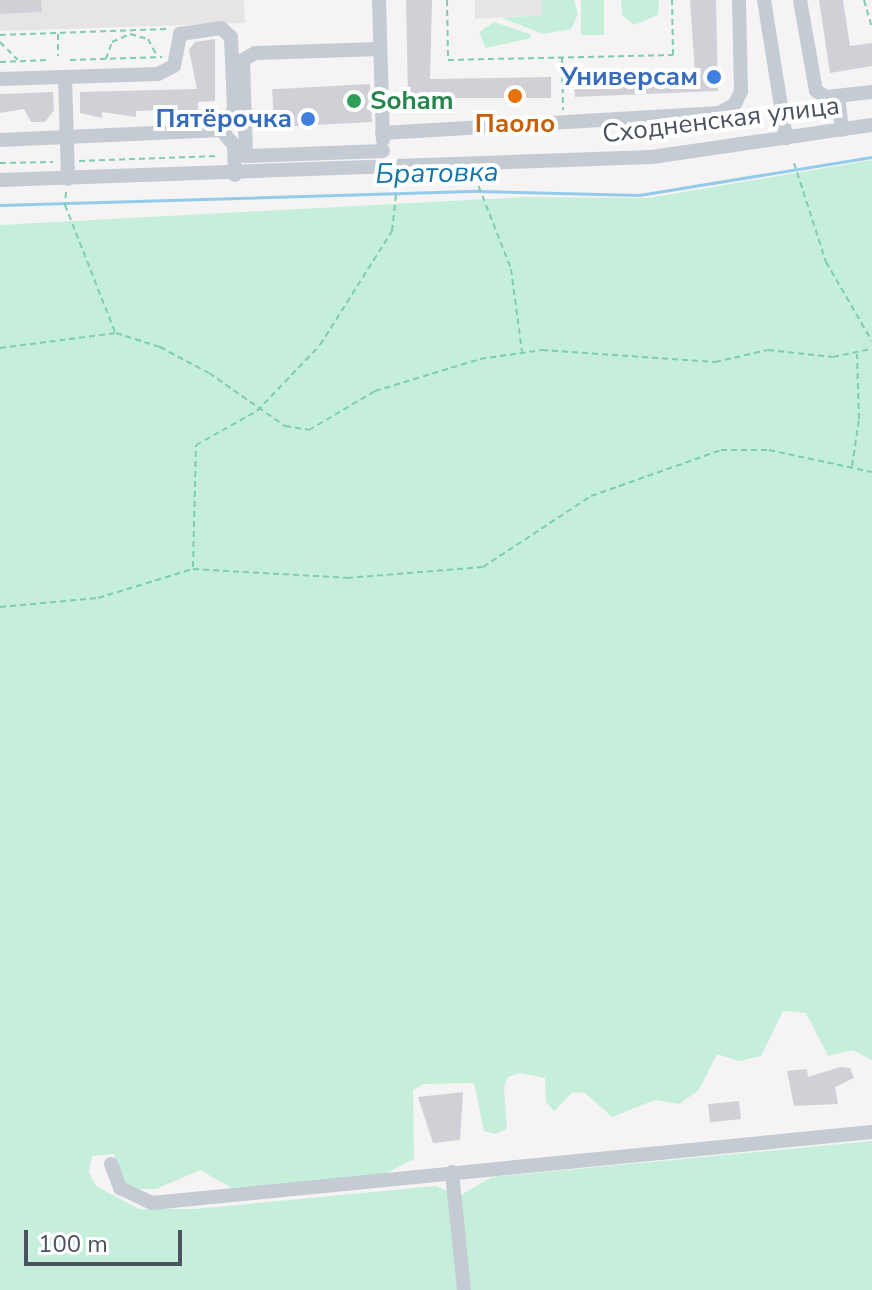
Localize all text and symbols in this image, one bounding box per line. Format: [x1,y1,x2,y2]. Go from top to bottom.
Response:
place label: Универсам [560,61,698,93]
marker: Универсам [705,68,723,86]
place label: Soham [370,85,454,117]
marker: Паоло [506,87,524,105]
street label: Сходненская улица [601,90,841,150]
marker: Soham [345,92,363,110]
place label: Пятёрочка [156,103,292,135]
place label: Паоло [475,108,555,140]
marker: Пятёрочка [299,110,317,128]
water label: Братовка [375,155,499,191]
scale bar [28,1214,186,1264]
text: 100 m [38,1228,108,1260]

